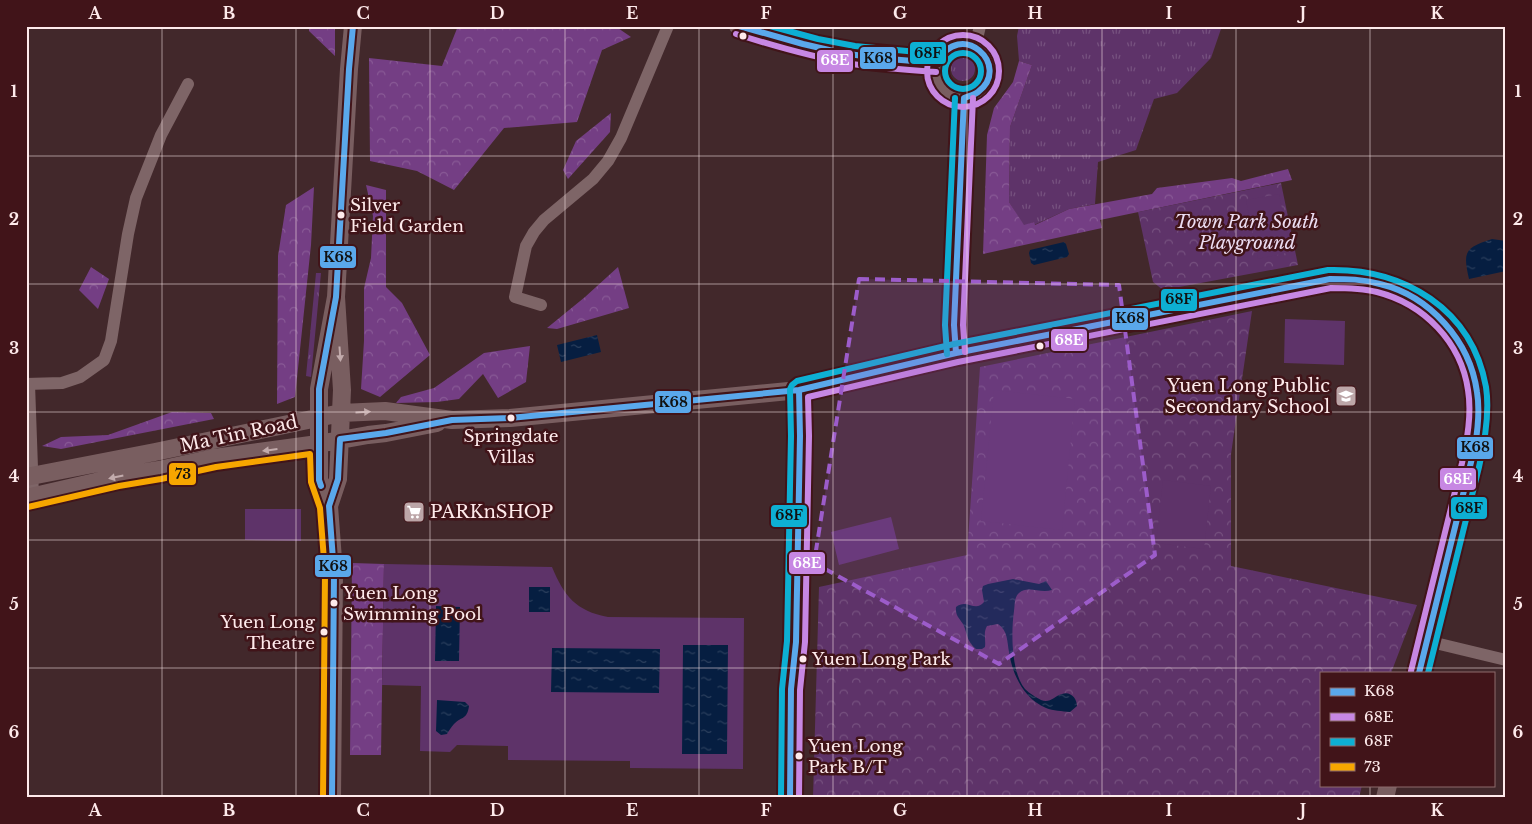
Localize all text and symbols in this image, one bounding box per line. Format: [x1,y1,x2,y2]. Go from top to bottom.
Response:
text: A [88,3,103,23]
text: B [223,3,236,23]
text: C [356,3,370,23]
text: D [490,3,504,23]
text: E [626,3,638,23]
text: F [760,3,772,23]
text: G [893,3,907,23]
text: H [1027,3,1043,23]
text: I [1166,3,1173,23]
text: J [1297,3,1306,23]
text: K [1430,3,1444,23]
unlabelled marker [738,31,748,41]
line badge: 68F [909,41,947,65]
text: 68F [914,44,942,62]
line badge: K68 [859,46,897,70]
line badge: 68E [816,49,854,73]
text: K68 [863,49,893,67]
text: 68E [820,51,850,69]
text: 1 [11,81,18,101]
text: 1 [1515,81,1522,101]
place label: Silver Field Garden [350,195,464,237]
text: 2 [9,209,19,229]
text: 2 [1513,209,1523,229]
marker: Silver Field Garden [336,210,346,220]
park label: Town Park South Playground [1175,211,1319,254]
line badge: K68 [319,245,357,269]
text: K68 [323,248,353,266]
line badge: 68F [1160,288,1198,312]
text: 68F [1165,290,1193,308]
line badge: K68 [1111,307,1149,331]
text: K68 [1115,309,1145,327]
line badge: 68E [1050,328,1088,352]
text: 68E [1054,331,1084,349]
text: 3 [9,338,19,358]
text: 3 [1513,338,1523,358]
unlabelled marker [1035,341,1045,351]
one-way arrow [336,346,344,362]
place label: Yuen Long Public Secondary School [1164,375,1330,418]
school or university icon: Yuen Long Public Secondary School [1334,384,1358,408]
line badge: K68 [654,390,692,414]
text: K68 [658,393,688,411]
one-way arrow [355,407,371,415]
street label: Ma Tin Road [178,411,300,457]
marker: Springdate Villas [506,413,516,423]
place label: Springdate Villas [463,426,559,468]
line badge: K68 [1456,436,1494,460]
text: K68 [1460,438,1490,456]
one-way arrow [262,446,278,454]
line badge: 73 [168,462,197,486]
text: 73 [175,465,191,483]
text: 4 [9,466,19,486]
text: 4 [1513,466,1523,486]
line badge: 68E [1439,467,1477,491]
text: 68E [1443,470,1473,488]
one-way arrow [108,473,123,481]
line badge: 68F [1450,496,1488,520]
text: 68F [1455,499,1483,517]
supermarket icon: PARKnSHOP [402,500,426,524]
place label: PARKnSHOP [430,501,553,523]
line badge: 68F [770,504,808,528]
text: 68F [775,506,803,524]
line badge: 68E [788,551,826,575]
line badge: K68 [314,554,352,578]
text: 68E [792,554,822,572]
text: K68 [318,557,348,575]
place label: Yuen Long Swimming Pool [342,583,482,625]
text: 5 [9,594,19,614]
text: 5 [1513,594,1523,614]
marker: Yuen Long Swimming Pool [329,598,339,608]
place label: Yuen Long Theatre [219,612,316,654]
marker: Yuen Long Theatre [319,627,329,637]
place label: Yuen Long Park [811,649,951,670]
marker: Yuen Long Park [798,654,808,664]
legend [1320,672,1494,786]
text: K68 [1364,681,1394,700]
text: 68E [1364,707,1394,726]
text: 6 [9,722,20,742]
text: 6 [1513,722,1524,742]
text: 68F [1364,731,1393,750]
place label: Yuen Long Park B/T [807,736,903,778]
marker: Yuen Long Park B/T [794,751,804,761]
text: 73 [1364,757,1381,776]
text: A [88,800,103,820]
text: B [223,800,236,820]
text: C [356,800,370,820]
text: D [490,800,504,820]
text: E [626,800,638,820]
text: F [760,800,772,820]
text: G [893,800,907,820]
text: H [1027,800,1043,820]
text: I [1166,800,1173,820]
text: J [1297,800,1306,820]
text: K [1430,800,1444,820]

